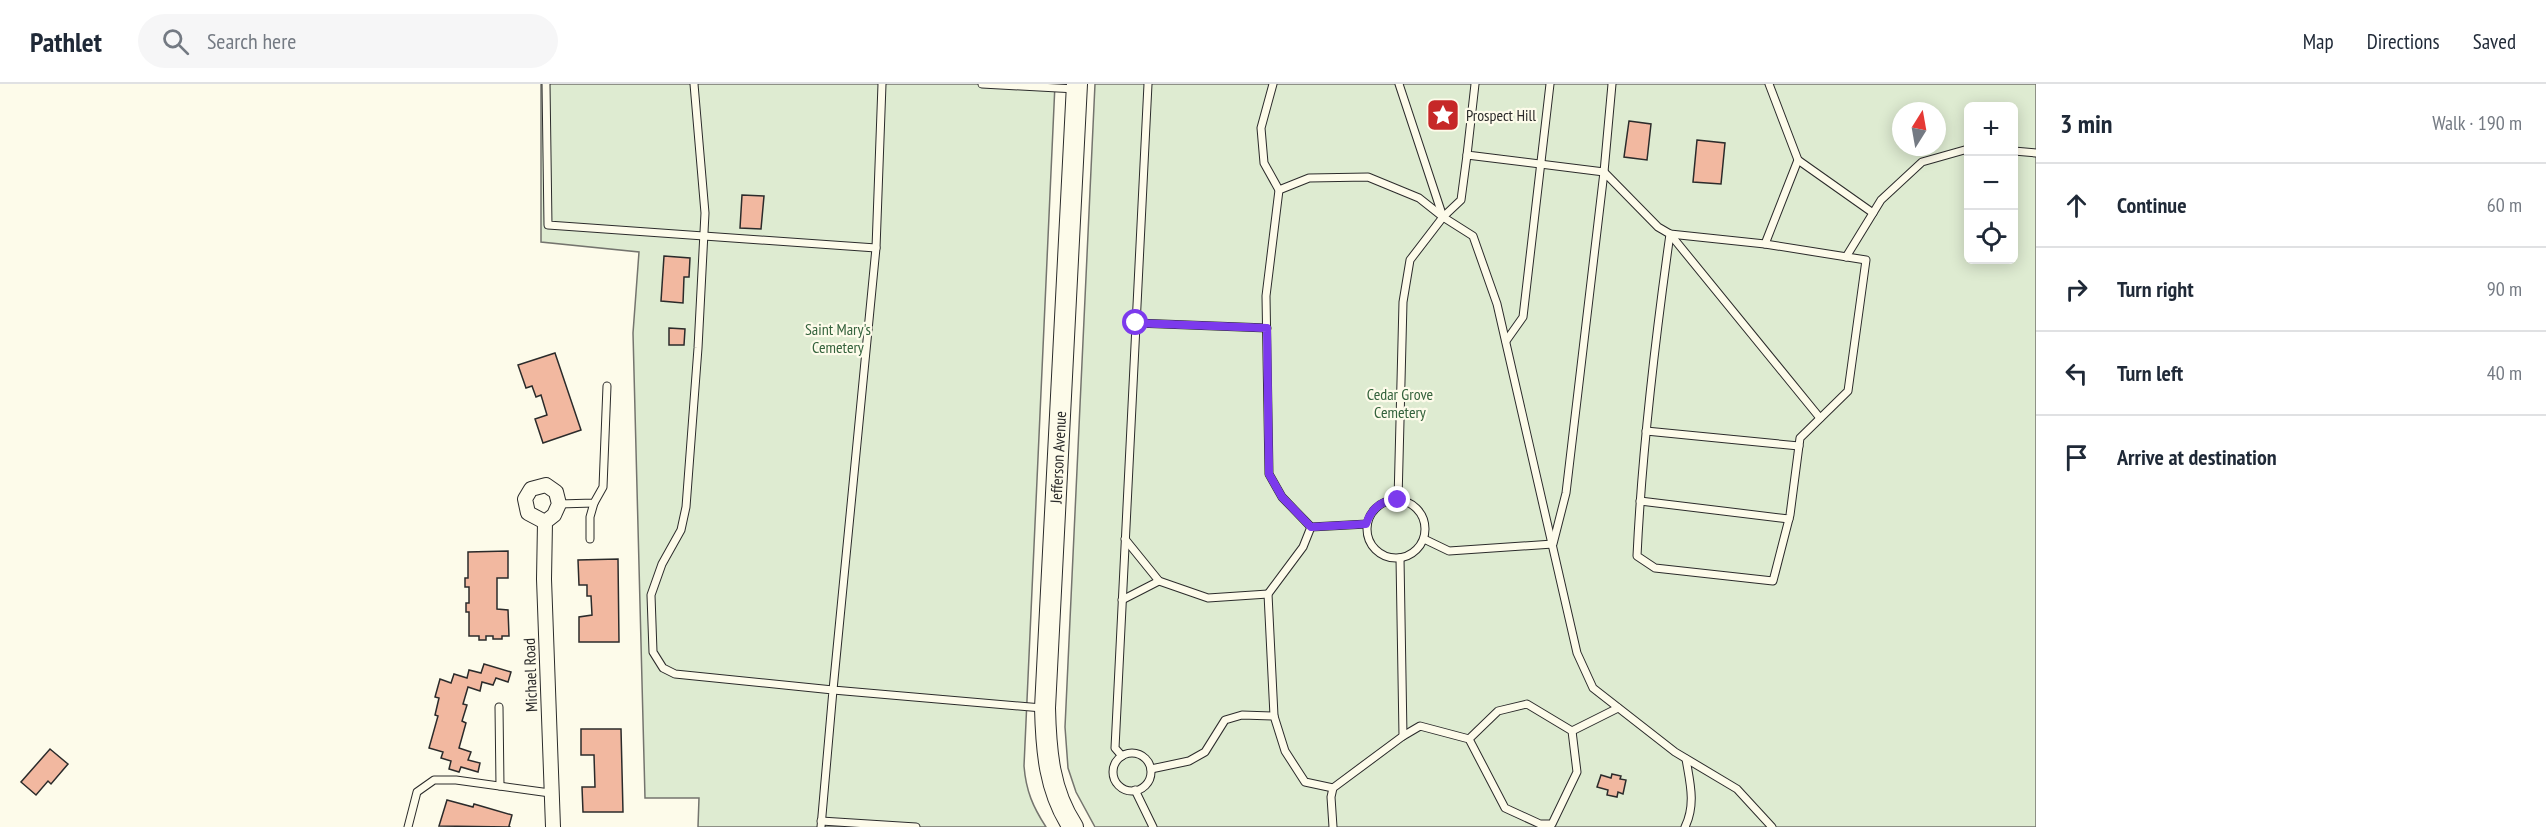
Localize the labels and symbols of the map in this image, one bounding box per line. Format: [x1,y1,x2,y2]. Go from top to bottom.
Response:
place icon: Prospect Hill [1425,97,1461,133]
north arrow [1892,102,1946,156]
place label: Prospect Hill [1466,105,1536,125]
route start [1122,309,1148,335]
park label: Saint Mary's Cemetery [805,319,871,357]
park label: Cedar Grove Cemetery [1367,384,1433,422]
street label: Jefferson Avenue [1045,411,1070,505]
route end [1384,486,1410,512]
street label: Michael Road [519,638,541,712]

